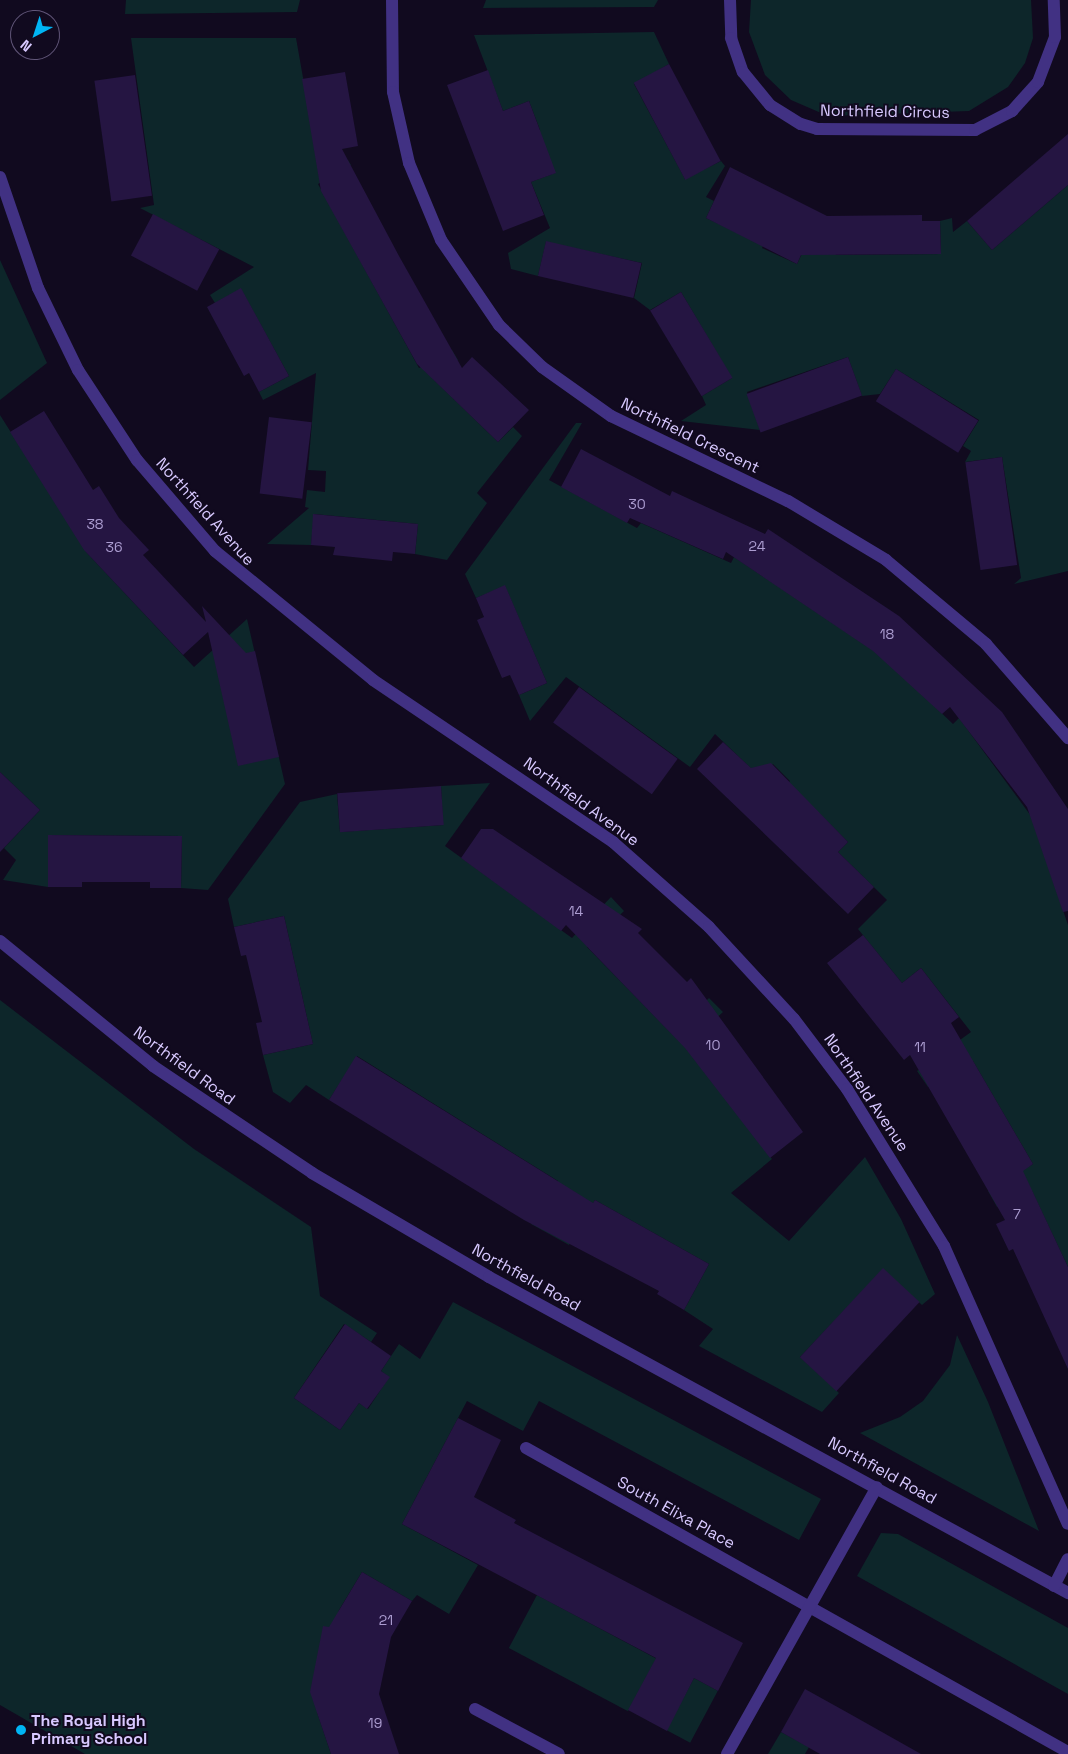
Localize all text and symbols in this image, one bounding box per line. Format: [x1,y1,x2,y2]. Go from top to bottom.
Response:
north arrow [10,10,60,60]
text: N [17,36,35,56]
street label: Northfield Circus [820,101,950,123]
street label: Northfield Crescent [618,394,762,478]
street label: Northfield Avenue [152,454,258,570]
house number: 30 [628,496,646,512]
house number: 38 [86,516,104,532]
house number: 24 [749,538,765,554]
house number: 36 [105,539,123,555]
house number: 18 [880,626,894,642]
street label: Northfield Avenue [519,754,643,850]
house number: 14 [569,903,583,919]
street label: Northfield Road [129,1023,239,1109]
street label: Northfield Avenue [819,1030,913,1156]
house number: 10 [706,1037,720,1053]
house number: 11 [914,1039,926,1055]
house number: 7 [1013,1206,1021,1222]
street label: Northfield Road [468,1240,584,1316]
street label: Northfield Road [824,1433,940,1509]
street label: South Elixa Place [614,1473,738,1553]
house number: 21 [379,1612,393,1628]
place label: The Royal High Primary School [31,1711,147,1749]
house number: 19 [368,1715,382,1731]
marker: The Royal High Primary School [15,1724,27,1736]

